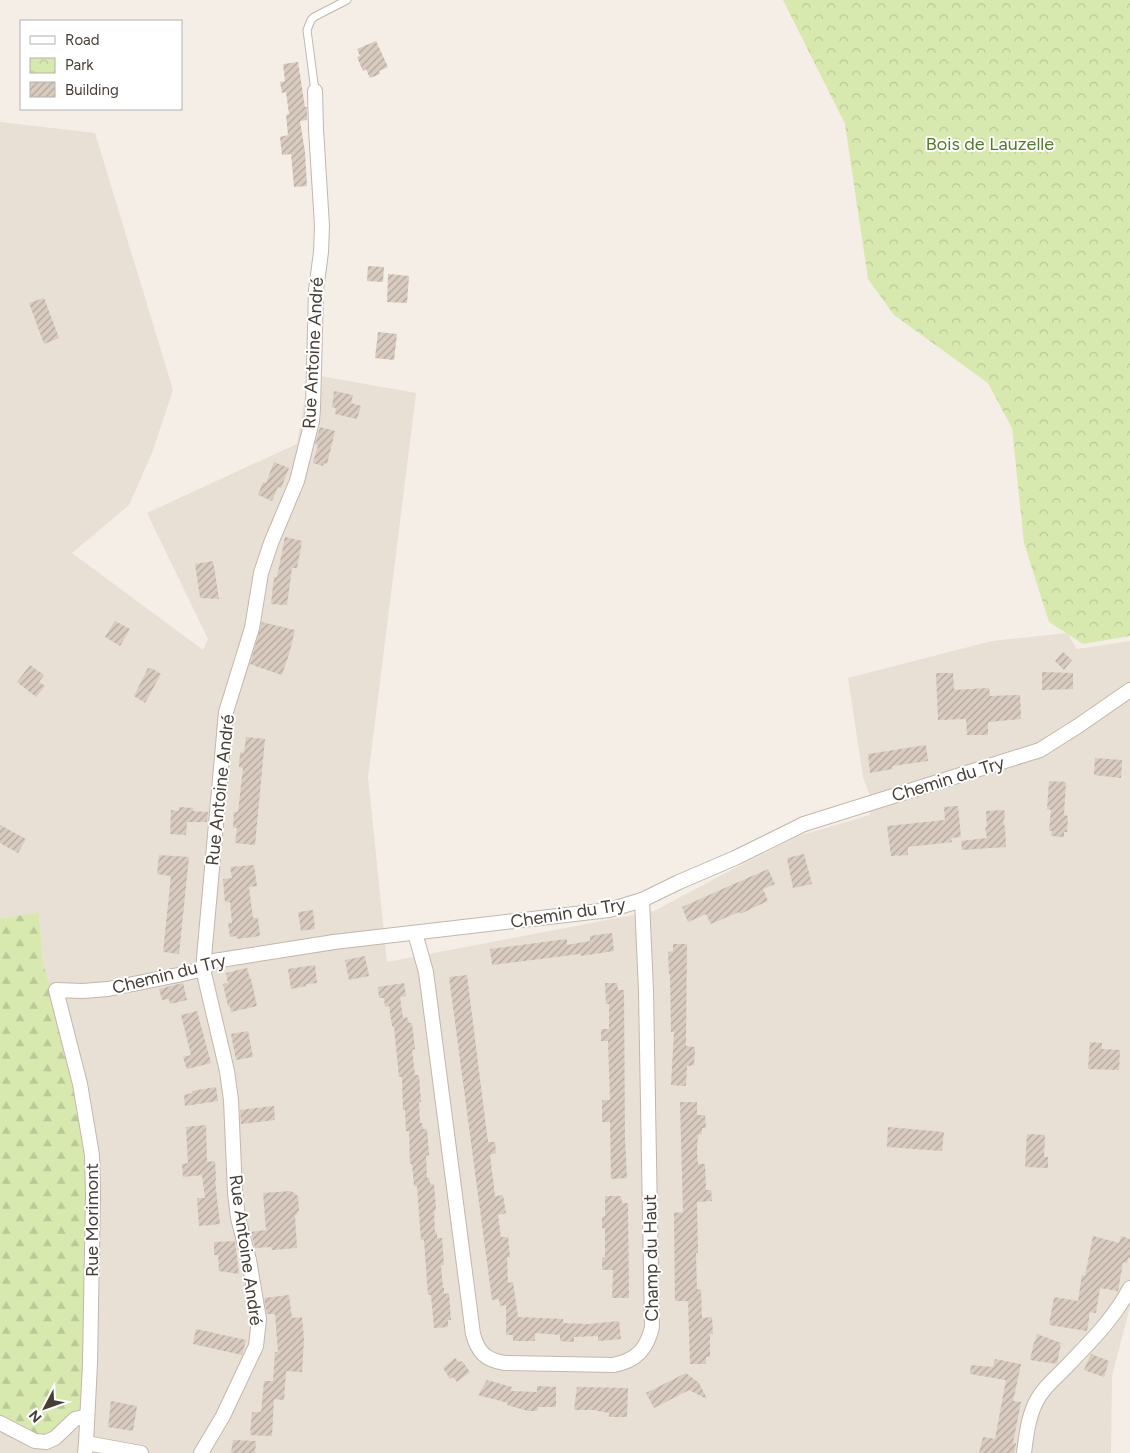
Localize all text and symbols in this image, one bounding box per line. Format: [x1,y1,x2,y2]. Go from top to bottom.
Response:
legend [20,20,182,110]
text: Road [65,31,100,49]
text: Park [65,56,94,74]
text: Building [65,81,119,99]
park label: Bois de Lauzelle [926,133,1054,155]
street label: Rue Antoine André [298,276,328,430]
street label: Rue Antoine André [201,713,239,867]
street label: Chemin du Try [889,751,1007,807]
street label: Chemin du Try [509,893,628,933]
street label: Chemin du Try [110,949,229,999]
street label: Rue Morimont [81,1163,103,1277]
street label: Rue Antoine André [225,1173,268,1327]
street label: Champ du Haut [639,1194,663,1322]
north arrow [20,1383,70,1433]
text: N [26,1407,46,1426]

